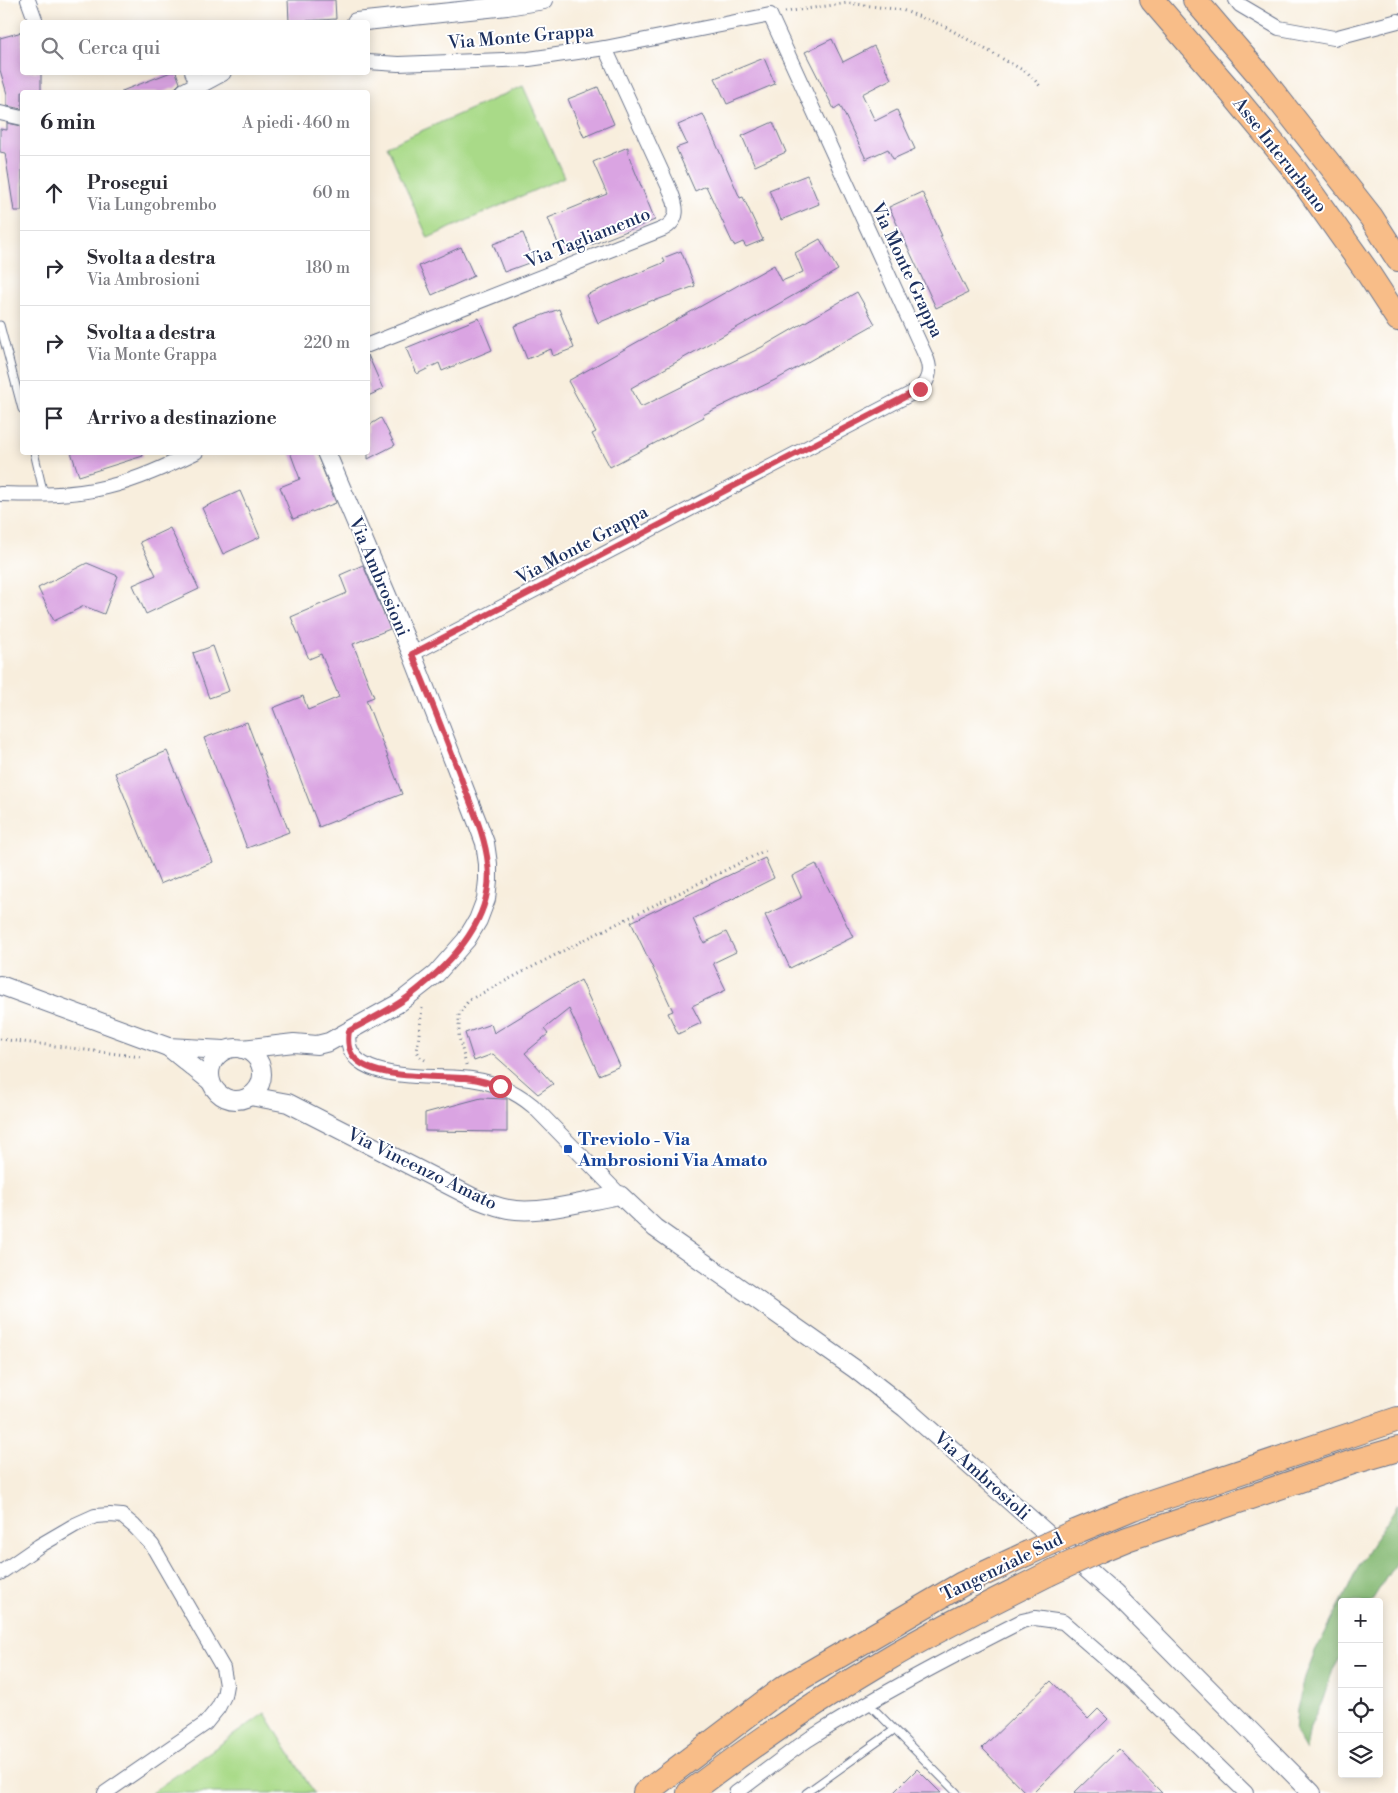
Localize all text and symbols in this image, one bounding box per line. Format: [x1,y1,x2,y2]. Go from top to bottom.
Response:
street label: Via Monte Grappa [446,19,596,55]
search box [20,20,370,75]
icon: search [38,34,66,62]
text: Cerca qui [78,36,161,60]
street label: Asse Interurbano [1227,92,1332,217]
text: 6 min [40,110,95,136]
text: A piedi · 460 m [242,113,350,133]
text: Prosegui [87,171,168,195]
icon: ahead [40,179,68,207]
text: 60 m [312,183,350,203]
text: Via Lungobrembo [87,195,217,215]
street label: Via Monte Grappa [865,198,949,342]
street label: Via Tagliamento [521,202,654,274]
text: Svolta a destra [87,246,215,270]
icon: right [40,254,68,282]
text: 180 m [306,258,350,278]
text: Via Ambrosioni [87,270,200,290]
text: Svolta a destra [87,321,215,345]
icon: right [40,329,68,357]
text: 220 m [304,333,350,353]
text: Via Monte Grappa [87,345,217,365]
route end [909,378,932,401]
icon: arrive [40,404,68,432]
text: Arrivo a destinazione [87,406,277,430]
street label: Via Monte Grappa [511,500,653,590]
street label: Via Ambrosioni [343,513,414,640]
route start [489,1075,512,1098]
street label: Via Vincenzo Amato [342,1122,501,1215]
place label: Treviolo - Via Ambrosioni Via Amato [577,1128,768,1172]
marker: Treviolo - Via Ambrosioni Via Amato [562,1143,574,1155]
street label: Via Ambrosioli [928,1426,1035,1525]
street label: Tangenziale Sud [937,1527,1068,1606]
map controls [1338,1598,1383,1778]
button: + [1338,1598,1383,1643]
button: − [1338,1643,1383,1688]
button: locate [1338,1688,1383,1733]
button: layers [1338,1733,1383,1778]

